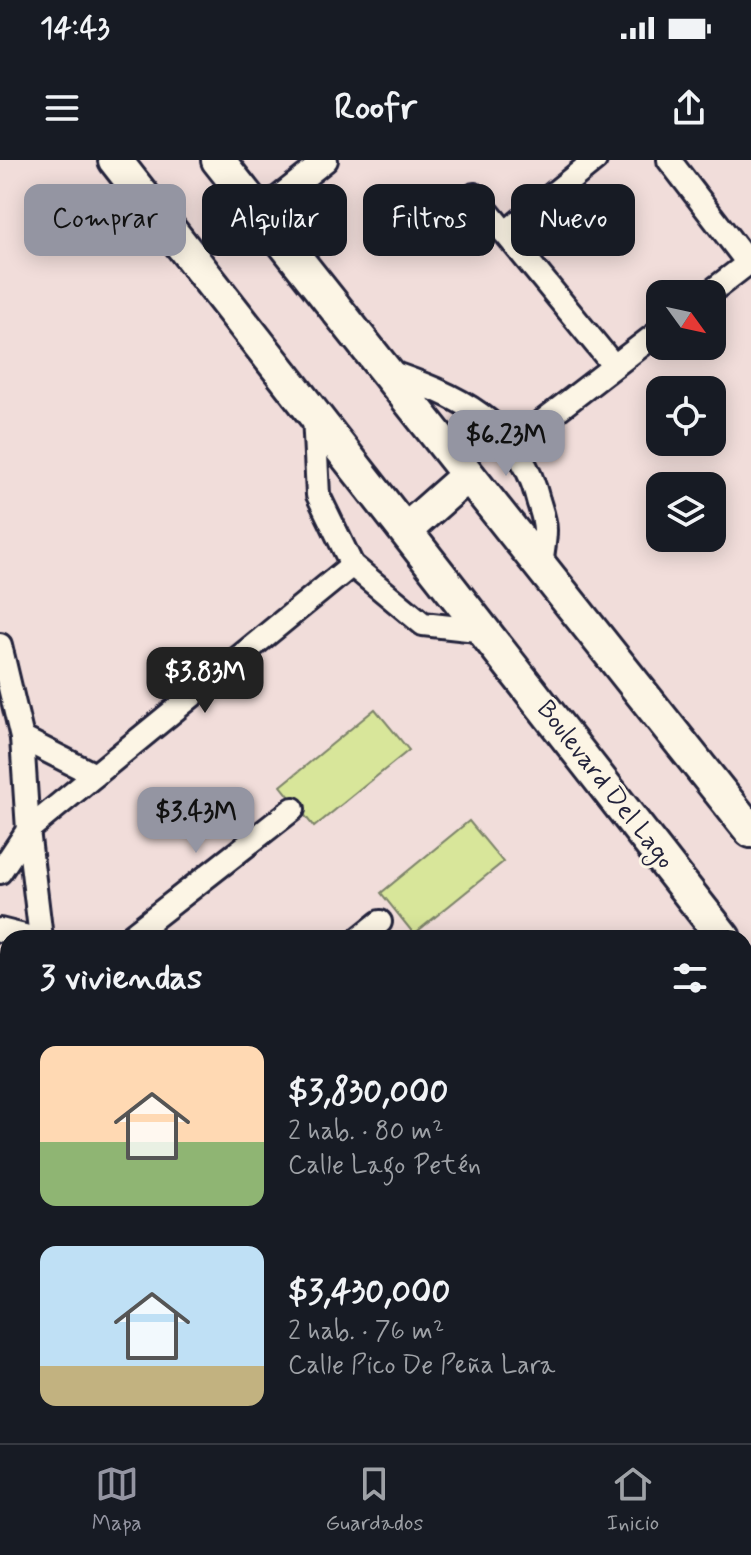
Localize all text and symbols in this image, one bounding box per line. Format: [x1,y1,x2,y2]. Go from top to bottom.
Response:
text: 14:43 [40,9,110,48]
text: Roofr [334,85,417,132]
icon: menu [40,86,84,130]
icon: share [667,86,711,130]
chip: Comprar [24,184,186,256]
chip: Alquilar [202,184,347,256]
chip: Filtros [363,184,495,256]
chip: Nuevo [511,184,635,256]
north arrow [646,280,726,360]
map controls [646,280,726,552]
button: locate [646,376,726,456]
pin: $6.23M [441,410,571,478]
text: $6.23M [466,419,546,453]
button: layers [646,472,726,552]
pin: $3.83M [140,647,270,715]
text: $3.83M [165,656,245,690]
street label: Boulevard Del Lago [527,694,682,878]
pin: $3.43M [131,787,261,855]
text: $3.43M [155,796,237,830]
text: 3 viviendas [40,956,202,1001]
icon: filters [668,956,712,1000]
text: $3,830,000 [288,1070,448,1115]
icon: home [104,1078,200,1174]
text: 2 hab. · 80 m² [288,1115,444,1149]
text: Calle Lago Petén [288,1149,481,1183]
text: $3,430,000 [288,1270,451,1315]
icon: home [104,1278,200,1374]
text: 2 hab. · 76 m² [288,1315,444,1349]
text: Calle Pico De Peña Lara [288,1349,555,1383]
tab: Mapa [92,1462,142,1538]
tab: Guardados [325,1462,423,1538]
tab: Inicio [607,1462,659,1538]

